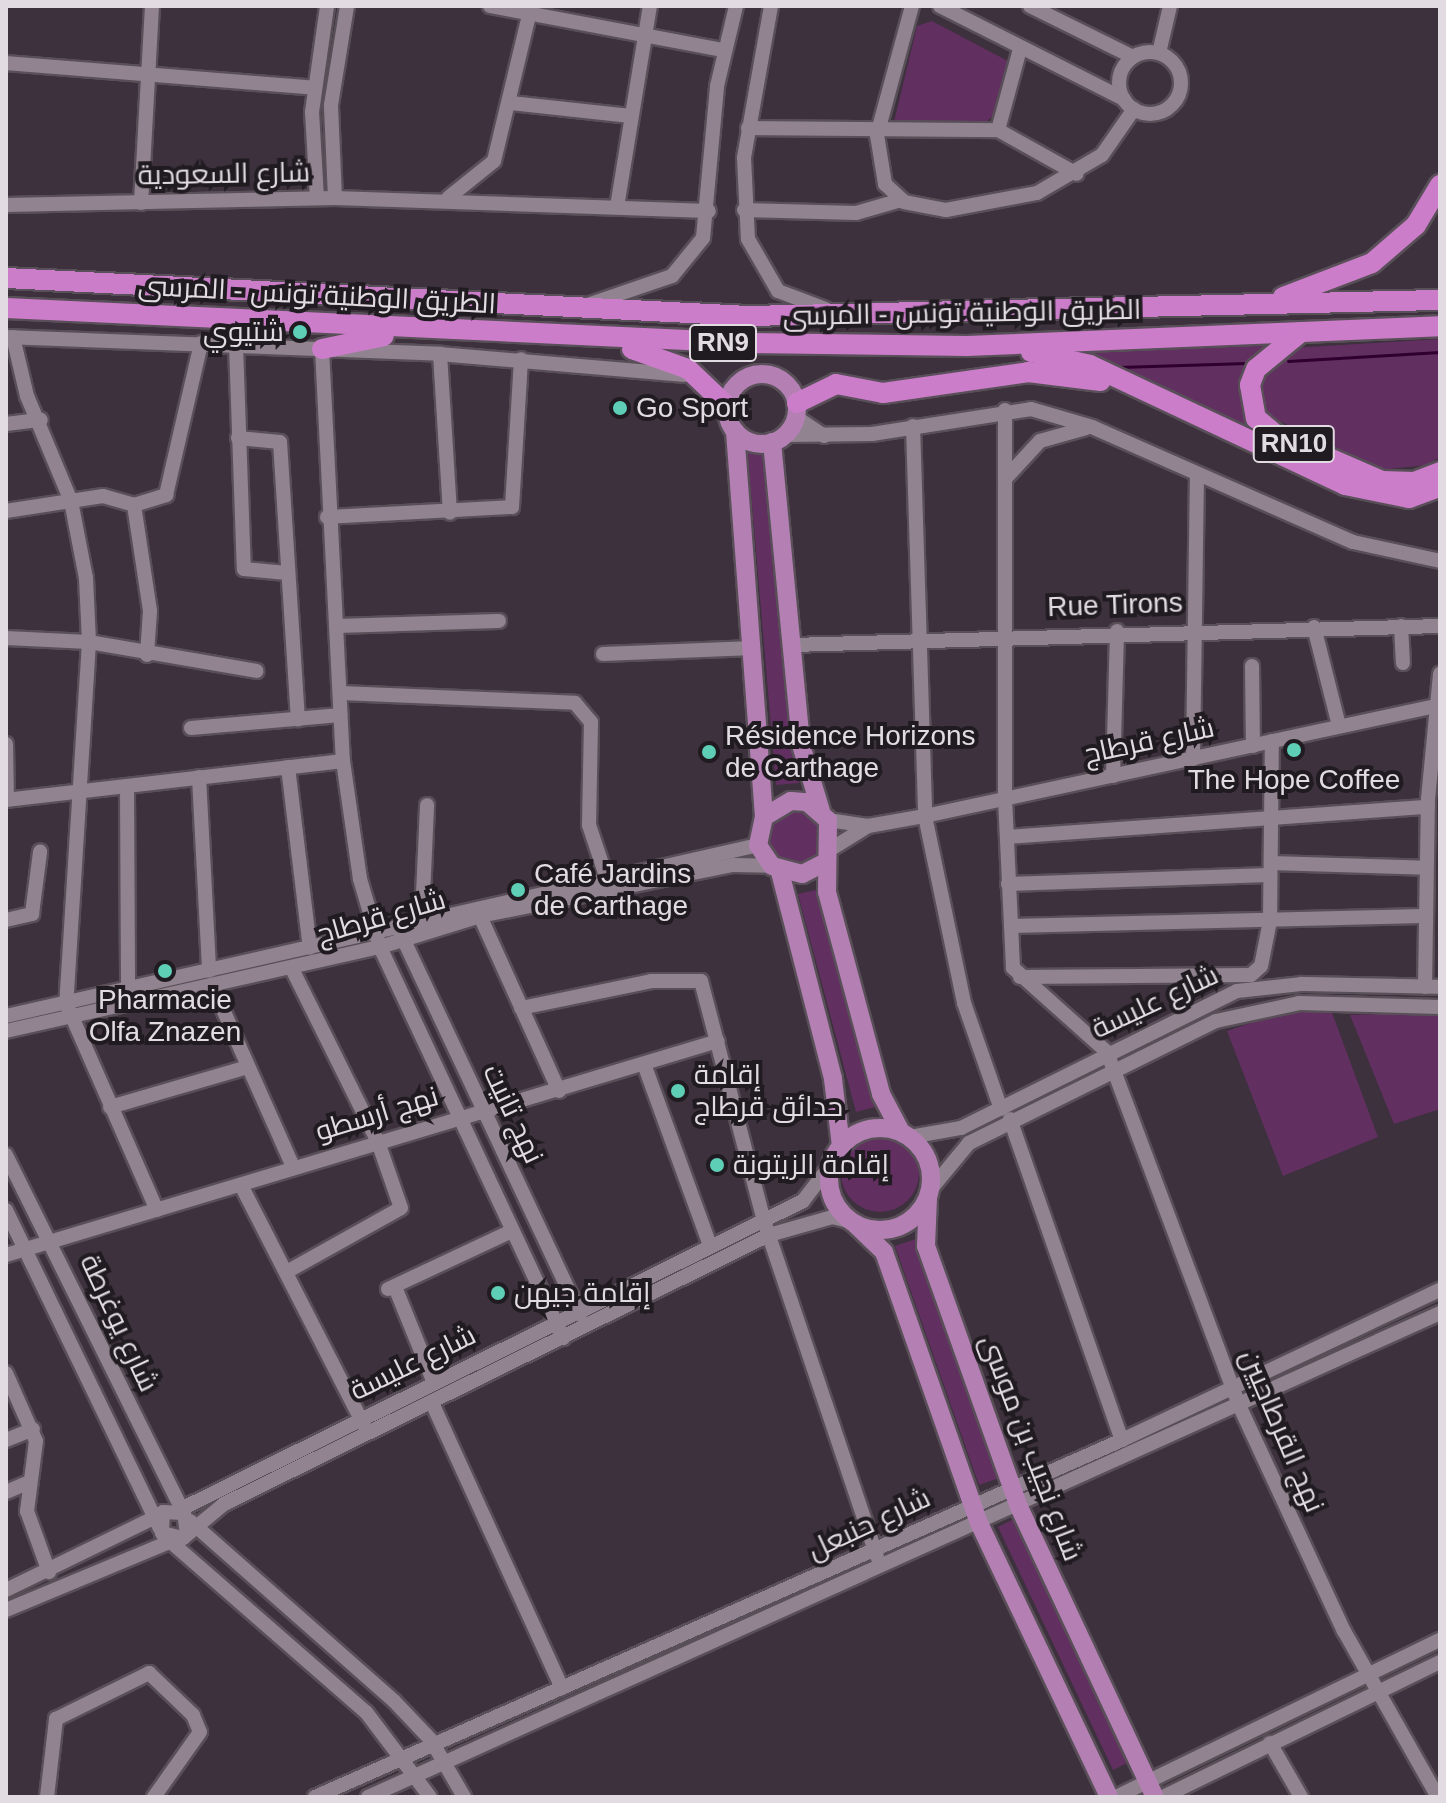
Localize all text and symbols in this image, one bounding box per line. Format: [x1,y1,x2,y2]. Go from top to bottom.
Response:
street label: شارع السعودية [137,156,311,192]
street label: الطريق الوطنية تونس - المرسى [137,269,497,321]
street label: الطريق الوطنية تونس - المرسى [783,293,1141,333]
place label: شتيوي [203,315,284,349]
road number: RN9 [687,321,759,365]
marker: شتيوي [291,323,309,341]
place label: Go Sport [636,391,748,425]
marker: Go Sport [611,399,629,417]
road number: RN10 [1252,422,1336,466]
street label: Rue Tirons [1047,586,1183,624]
street label: شارع قرطاج [1081,711,1217,771]
place label: Résidence Horizons de Carthage [725,719,976,785]
marker: The Hope Coffee [1285,741,1303,759]
marker: Résidence Horizons de Carthage [700,743,718,761]
place label: The Hope Coffee [1188,763,1400,797]
place label: Café Jardins de Carthage [534,857,691,923]
marker: Café Jardins de Carthage [509,881,527,899]
street label: شارع قرطاج [313,883,449,951]
street label: شارع عليسة [1086,958,1224,1046]
marker: Pharmacie Olfa Znazen [156,962,174,980]
place label: Pharmacie Olfa Znazen [89,983,241,1049]
place label: إقامة حدائق قرطاج [694,1058,843,1124]
street label: نهج تانيت [475,1059,551,1169]
street label: نهج أرسطو [312,1079,442,1149]
marker: إقامة حدائق قرطاج [669,1082,687,1100]
place label: إقامة الزيتونة [733,1148,889,1182]
marker: إقامة الزيتونة [708,1156,726,1174]
street label: شارع يوغرطة [73,1249,165,1397]
place label: إقامة جيهن [514,1276,651,1310]
marker: إقامة جيهن [489,1284,507,1302]
street label: شارع عليسة [345,1318,481,1408]
street label: شارع نجيب بن موسى [972,1330,1090,1566]
street label: نهج القرطاجيين [1233,1345,1331,1517]
street label: شارع حنبعل [802,1481,936,1567]

